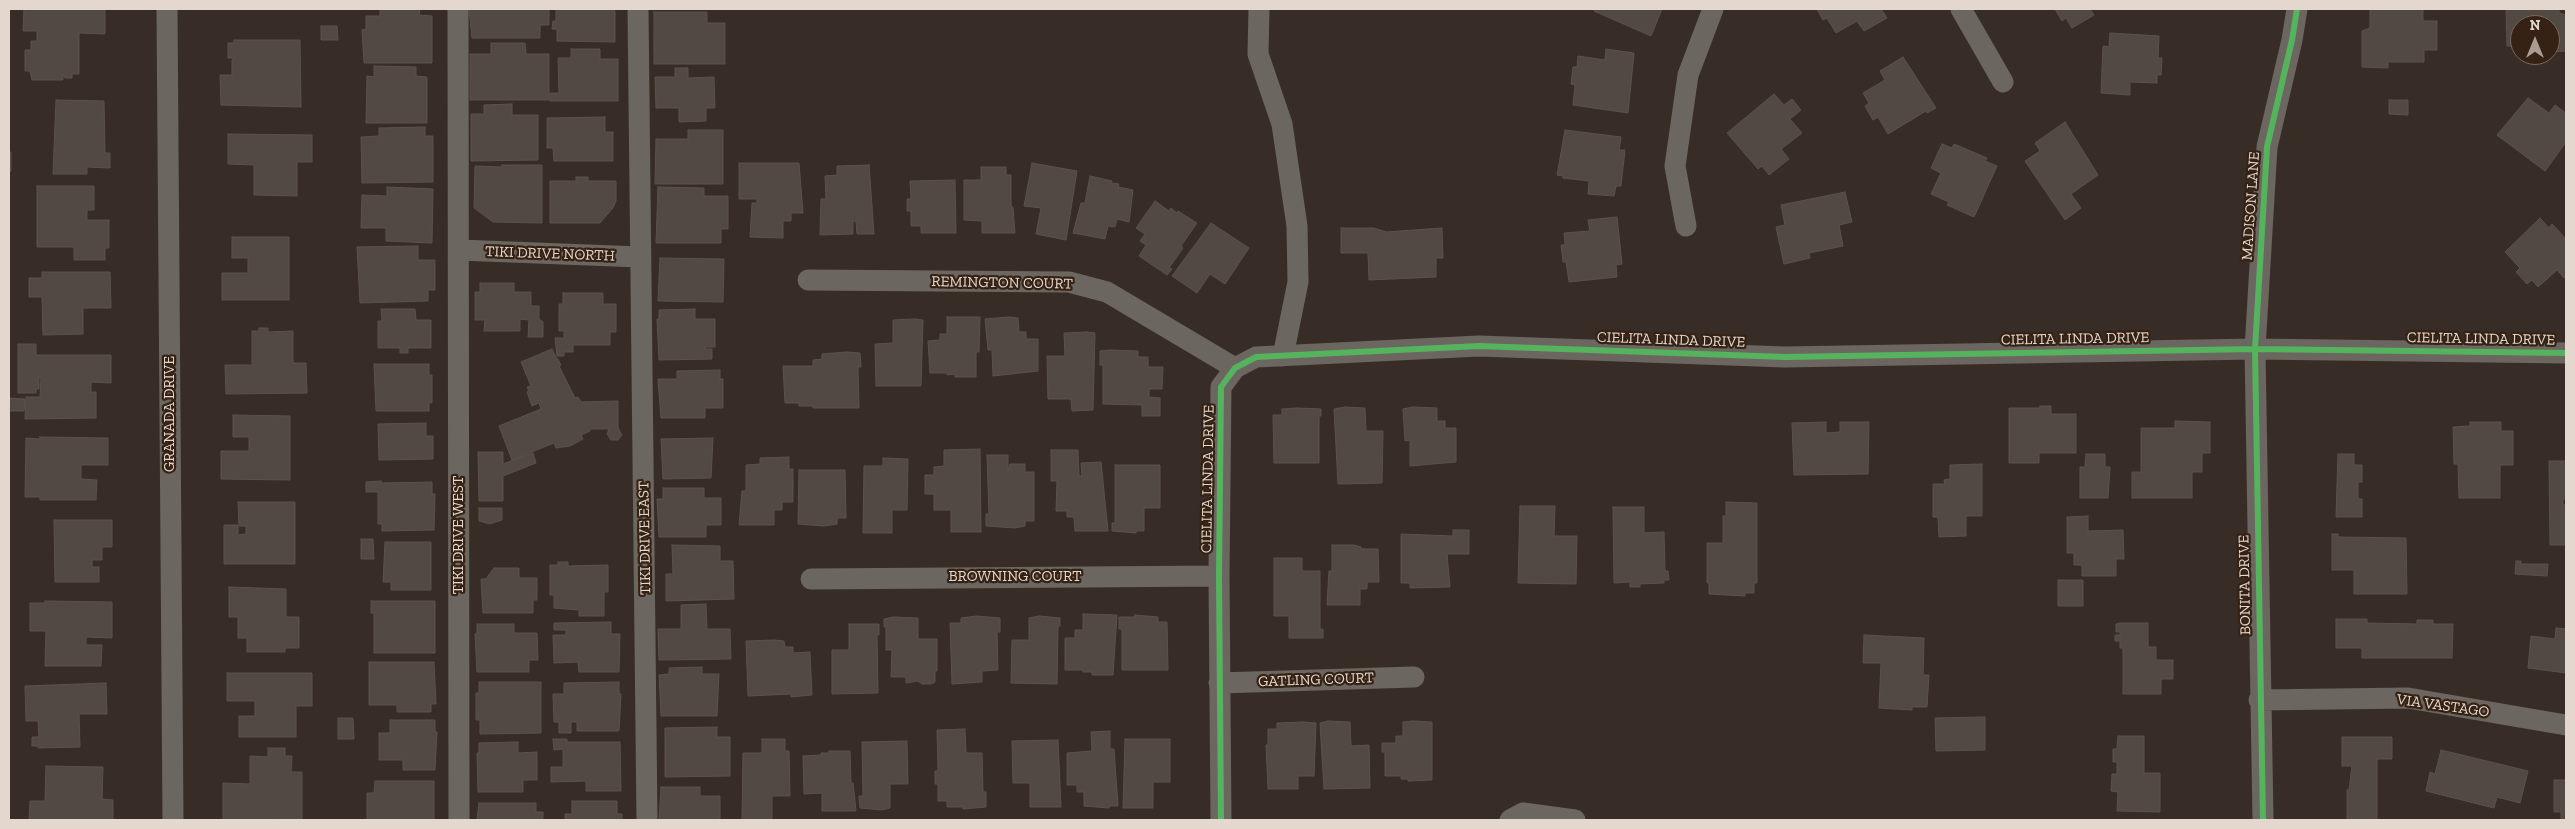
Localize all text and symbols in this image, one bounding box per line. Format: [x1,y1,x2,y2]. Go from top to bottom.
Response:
north arrow [2510,15,2560,65]
text: N [2530,17,2540,34]
street label: MADISON LANE [2238,151,2264,261]
street label: TIKI DRIVE NORTH [485,243,615,265]
street label: REMINGTON COURT [931,273,1073,293]
street label: CIELITA LINDA DRIVE [1597,328,1745,352]
street label: CIELITA LINDA DRIVE [2001,329,2149,349]
street label: CIELITA LINDA DRIVE [2407,329,2555,349]
street label: GRANADA DRIVE [161,356,179,472]
street label: CIELITA LINDA DRIVE [1198,405,1218,553]
street label: TIKI DRIVE WEST [450,476,468,594]
street label: TIKI DRIVE EAST [635,481,655,595]
street label: BONITA DRIVE [2235,535,2255,635]
street label: BROWNING COURT [948,568,1082,586]
street label: GATLING COURT [1258,669,1374,691]
street label: VIA VASTAGO [2396,691,2490,721]

